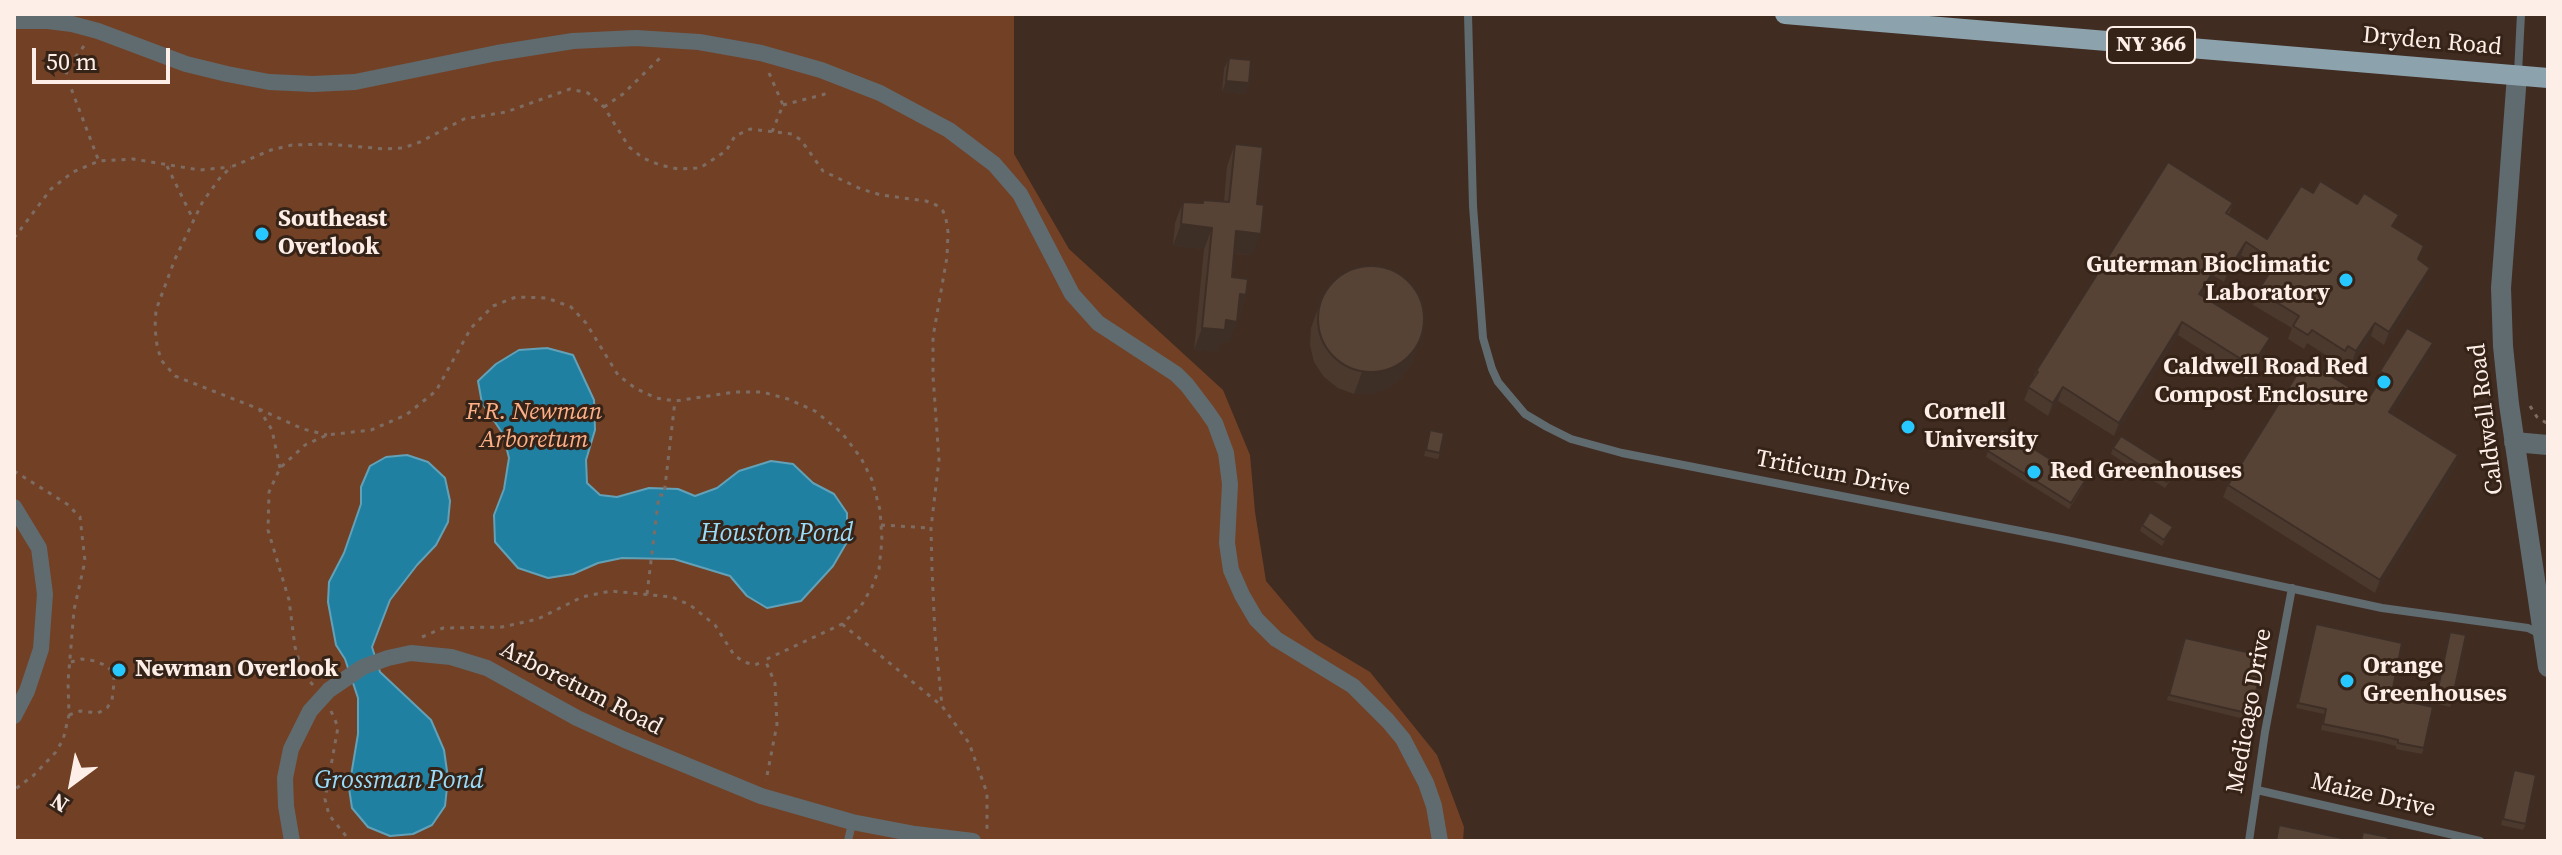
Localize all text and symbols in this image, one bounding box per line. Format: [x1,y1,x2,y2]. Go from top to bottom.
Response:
street label: Dryden Road [2361,22,2503,62]
road number: NY 366 [2107,27,2195,63]
scale bar [36,32,174,82]
text: 50 m [46,45,97,78]
place label: Southeast Overlook [278,206,387,262]
marker: Southeast Overlook [253,225,271,243]
place label: Guterman Bioclimatic Laboratory [2086,252,2330,308]
marker: Guterman Bioclimatic Laboratory [2337,271,2355,289]
street label: Caldwell Road [2463,342,2511,496]
place label: Caldwell Road Red Compost Enclosure [2154,354,2368,410]
marker: Caldwell Road Red Compost Enclosure [2375,373,2393,391]
park label: F.R. Newman Arboretum [466,399,602,455]
place label: Cornell University [1924,399,2038,455]
marker: Cornell University [1899,418,1917,436]
street label: Triticum Drive [1753,445,1913,503]
place label: Red Greenhouses [2050,458,2242,486]
marker: Red Greenhouses [2025,463,2043,481]
water label: Houston Pond [700,518,854,550]
street label: Medicago Drive [2221,626,2279,796]
street label: Arboretum Road [495,636,667,742]
place label: Orange Greenhouses [2363,653,2507,709]
place label: Newman Overlook [135,656,338,684]
marker: Newman Overlook [110,661,128,679]
marker: Orange Greenhouses [2338,672,2356,690]
north arrow [32,743,112,823]
water label: Grossman Pond [314,765,484,797]
street label: Maize Drive [2308,768,2438,824]
text: N [45,786,74,820]

